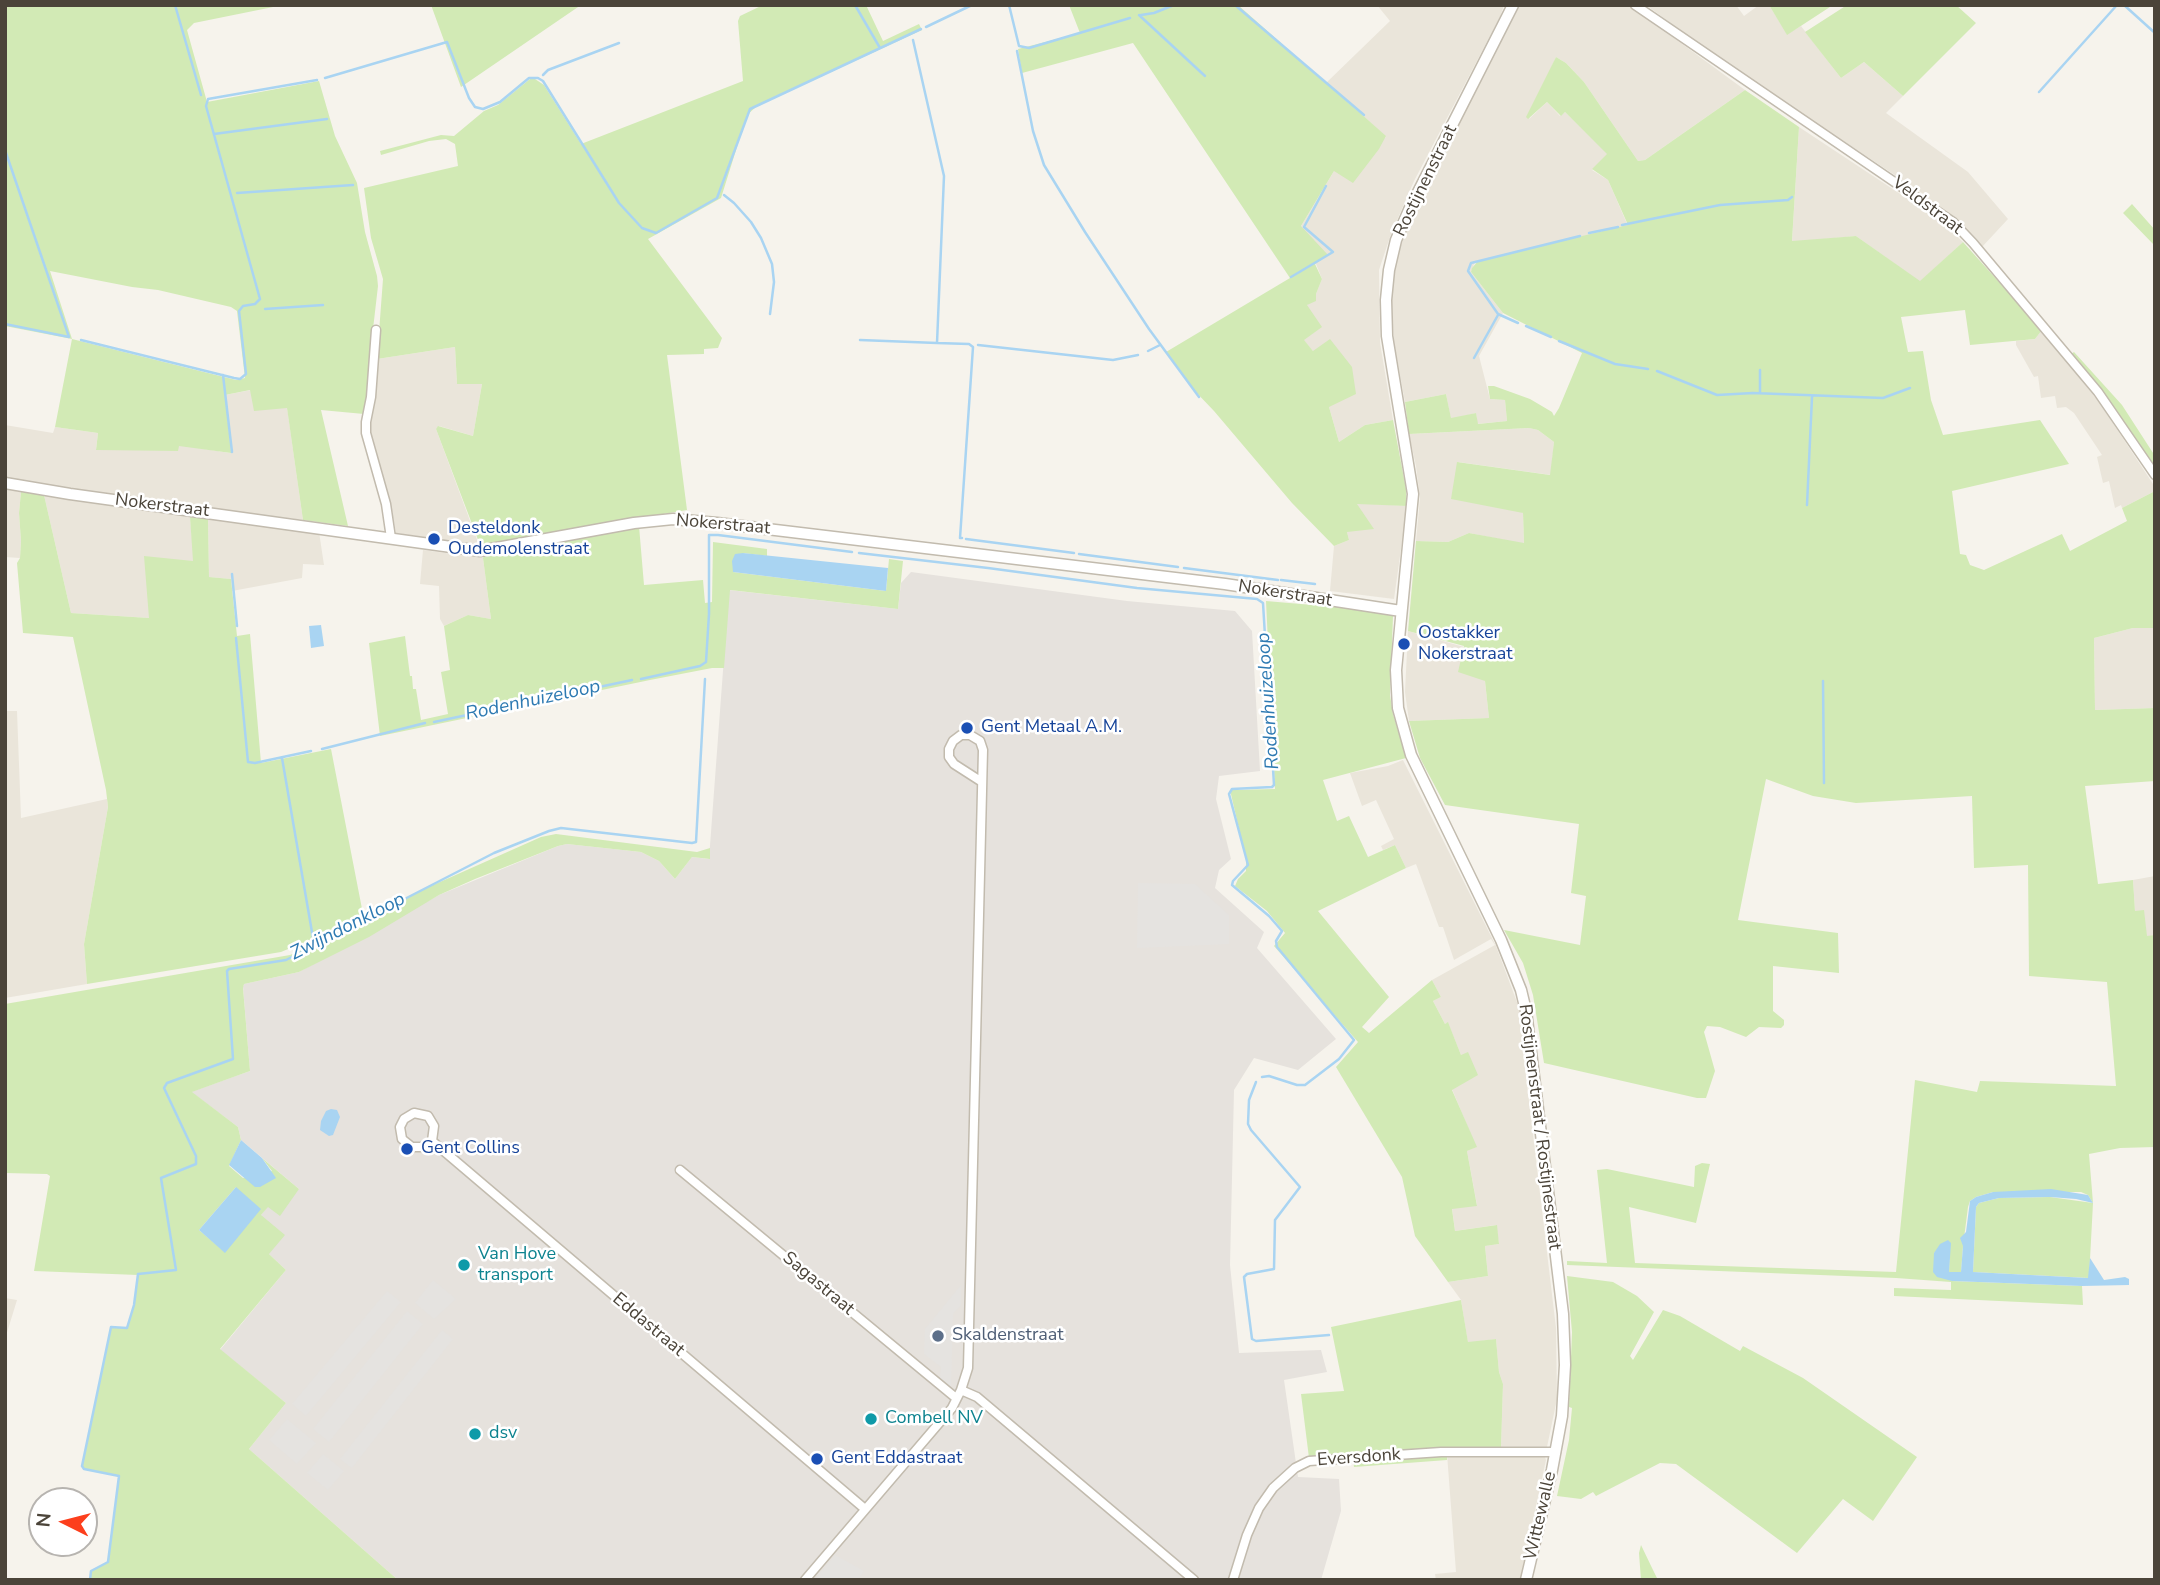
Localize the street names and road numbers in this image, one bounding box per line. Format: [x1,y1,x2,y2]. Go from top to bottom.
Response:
street label: Rostijnenstraat [1390,122,1462,240]
street label: Veldstraat [1887,172,1967,240]
street label: Nokerstraat [114,490,210,522]
street label: Nokerstraat [675,510,771,540]
street label: Nokerstraat [1237,576,1333,612]
street label: Rostijnenstraat / Rostijnestraat [1513,1003,1565,1251]
street label: Sagastraat [778,1248,858,1320]
street label: Eddastraat [608,1289,688,1361]
street label: Eversdonk [1316,1444,1402,1472]
street label: Wittewalle [1520,1470,1562,1562]

